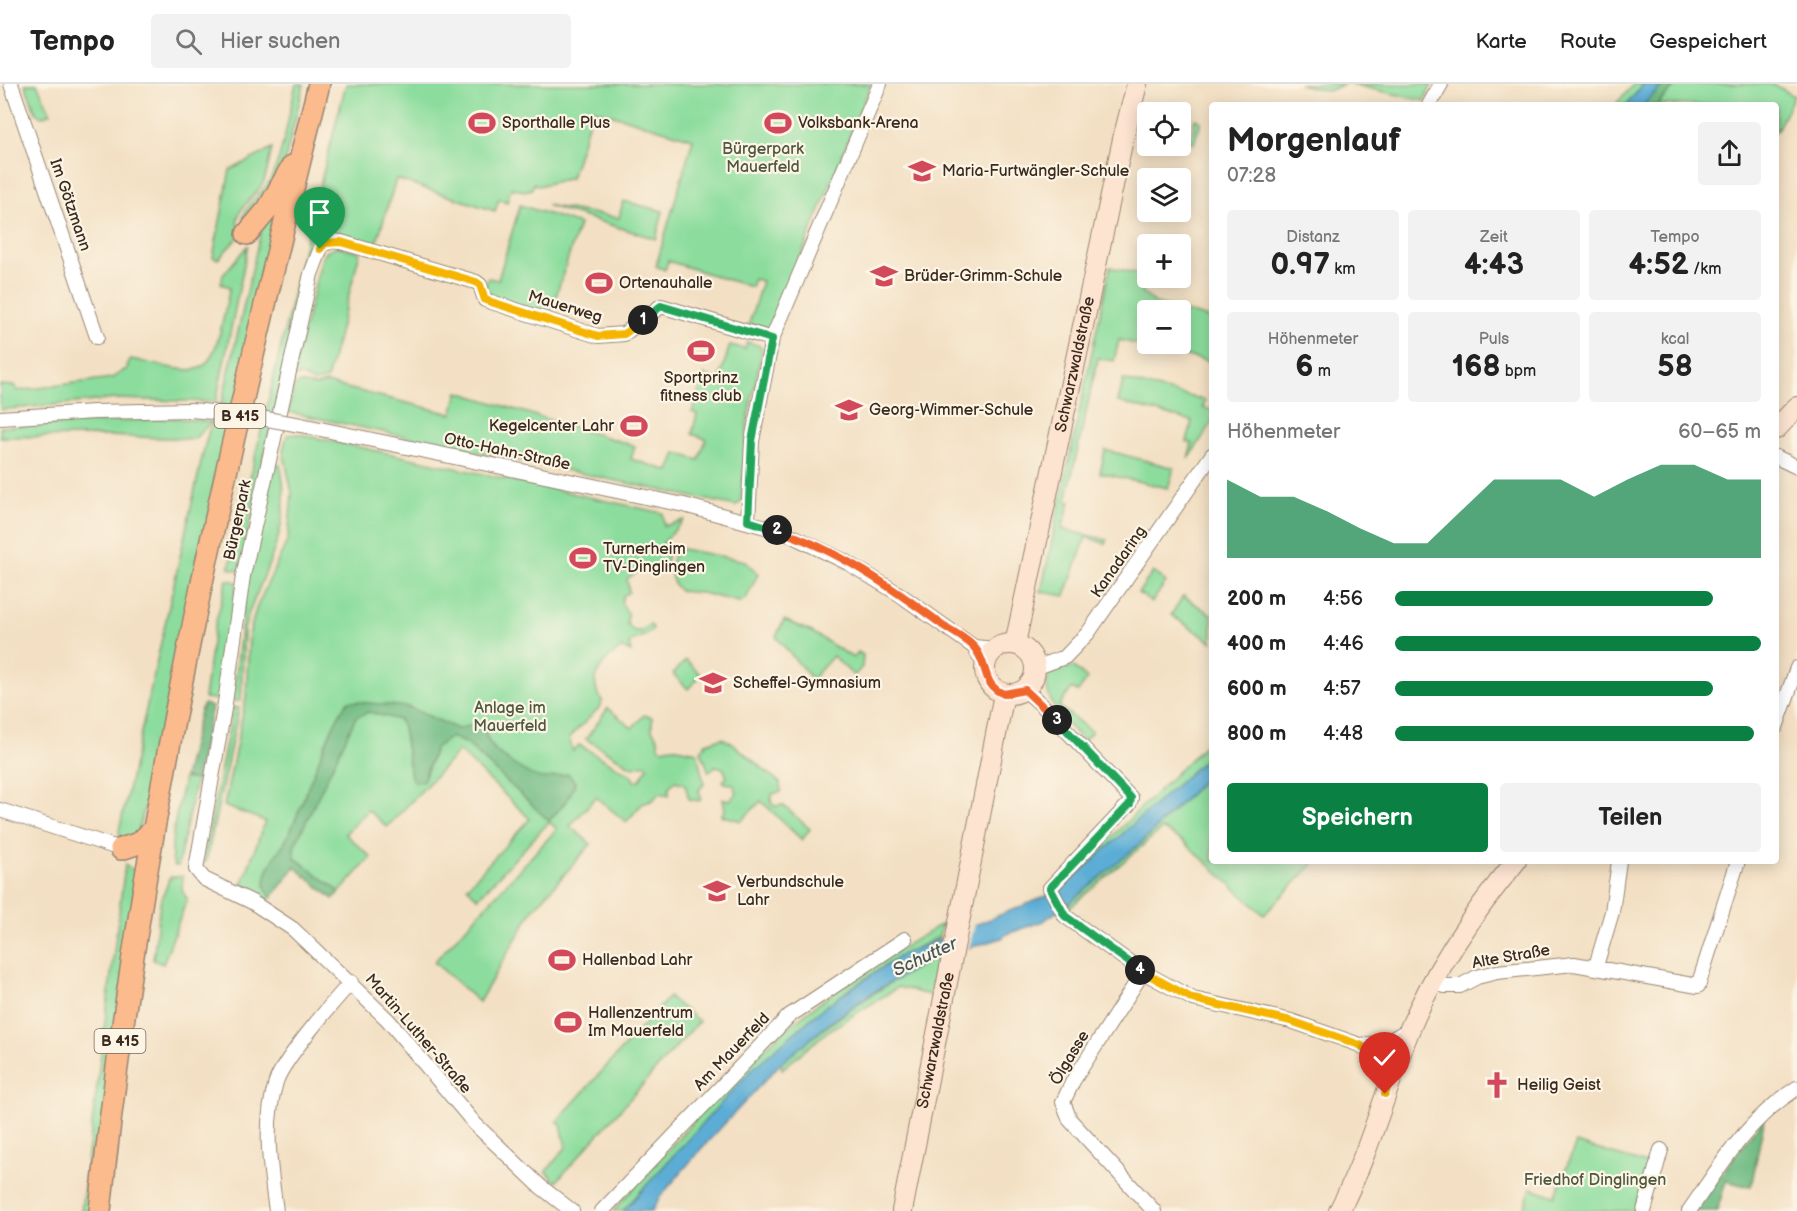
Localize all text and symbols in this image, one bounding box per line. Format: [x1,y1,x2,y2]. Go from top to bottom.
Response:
search box [151,14,571,68]
text: Tempo [30,25,115,58]
icon: search [172,25,205,58]
text: Hier suchen [220,28,341,55]
text: Karte [1475,29,1527,54]
text: Route [1560,29,1616,54]
text: Gespeichert [1649,29,1767,54]
map controls [1137,102,1191,354]
button: locate [1137,102,1191,156]
sports icon: Sporthalle Plus [467,108,497,138]
sports icon: Volksbank-Arena [763,108,793,138]
place label: Sporthalle Plus [502,114,610,133]
place label: Volksbank-Arena [798,114,918,133]
text: Morgenlauf [1227,121,1401,161]
button: share [1698,122,1761,185]
park label: Bürgerpark Mauerfeld [722,140,804,177]
street label: Im Götzmann [45,156,95,254]
school or university icon: Maria-Furtwängler-Schule [907,156,937,186]
place label: Maria-Furtwängler-Schule [942,162,1130,181]
text: 07:28 [1227,164,1276,188]
button: layers [1137,168,1191,222]
pin [294,187,345,249]
icon: arrive [303,196,336,229]
text: Distanz [1286,228,1340,247]
text: Zeit [1480,228,1508,247]
text: Tempo [1650,228,1700,247]
button: + [1137,234,1191,288]
text: 0.97 [1271,247,1330,283]
text: 4:43 [1464,247,1524,283]
text: 4:52 [1629,247,1689,283]
text: km [1330,260,1355,279]
text: /km [1689,260,1721,279]
school or university icon: Brüder-Grimm-Schule [869,261,899,291]
place label: Brüder-Grimm-Schule [904,267,1063,286]
sports icon: Ortenauhalle [584,268,614,298]
place label: Ortenauhalle [619,274,713,293]
street label: Mauerweg [526,287,604,327]
street label: Schwarzwaldstraße [1051,294,1099,434]
button: − [1137,300,1191,354]
pin: 1 [628,305,658,335]
text: 1 [640,310,646,329]
text: Höhenmeter [1268,330,1358,349]
text: Puls [1479,330,1509,349]
text: kcal [1661,330,1689,349]
sports icon: Sportprinz fitness club [686,336,716,366]
text: 6 [1295,349,1313,385]
text: 168 [1452,349,1501,385]
text: 58 [1657,349,1693,385]
text: m [1313,362,1331,381]
text: bpm [1501,362,1536,381]
place label: Sportprinz fitness club [660,369,742,406]
school or university icon: Georg-Wimmer-Schule [834,395,864,425]
place label: Georg-Wimmer-Schule [869,401,1034,420]
road number: B 415 [214,404,266,428]
sports icon: Kegelcenter Lahr [619,411,649,441]
place label: Kegelcenter Lahr [489,417,614,436]
text: Höhenmeter [1227,420,1340,444]
text: 60–65 m [1678,420,1761,444]
street label: Otto-Hahn-Straße [442,429,572,475]
street label: Bürgerpark [220,478,256,562]
pin: 2 [762,515,792,545]
text: 2 [772,520,782,539]
street label: Kanadaring [1087,522,1151,602]
place label: Turnerheim TV-Dinglingen [603,540,705,577]
sports icon: Turnerheim TV-Dinglingen [568,543,598,573]
text: 200 m [1227,587,1286,611]
text: 4:56 [1323,587,1363,611]
text: 400 m [1227,632,1286,656]
text: 4:46 [1323,632,1364,656]
school or university icon: Scheffel-Gymnasium [698,668,728,698]
place label: Scheffel-Gymnasium [733,674,881,693]
text: 600 m [1227,677,1287,701]
text: 4:57 [1323,677,1361,701]
park label: Anlage im Mauerfeld [473,699,547,736]
pin: 3 [1042,705,1072,735]
text: 3 [1052,710,1062,729]
text: 800 m [1227,722,1286,746]
text: 4:48 [1323,722,1363,746]
button: Speichern [1227,783,1488,852]
button: Teilen [1500,783,1761,852]
place label: Verbundschule Lahr [737,873,844,910]
school or university icon: Verbundschule Lahr [702,876,732,906]
water label: Schutter [889,932,962,981]
street label: Alte Straße [1471,941,1552,973]
sports icon: Hallenbad Lahr [547,945,577,975]
place label: Hallenbad Lahr [582,951,693,970]
pin: 4 [1125,955,1155,985]
text: 4 [1135,960,1145,979]
street label: Martin-Luther-Straße [361,970,475,1098]
street label: Schwarzwaldstraße [913,970,958,1110]
place label: Hallenzentrum Im Mauerfeld [588,1004,693,1041]
sports icon: Hallenzentrum Im Mauerfeld [553,1007,583,1037]
street label: Am Mauerfeld [690,1009,774,1095]
street label: Ölgasse [1045,1026,1094,1089]
road number: B 415 [94,1029,146,1053]
pin [1359,1032,1410,1094]
icon: check [1368,1041,1401,1074]
church icon: Heilig Geist [1482,1070,1512,1100]
place label: Heilig Geist [1517,1076,1601,1095]
park label: Friedhof Dinglingen [1524,1171,1666,1190]

